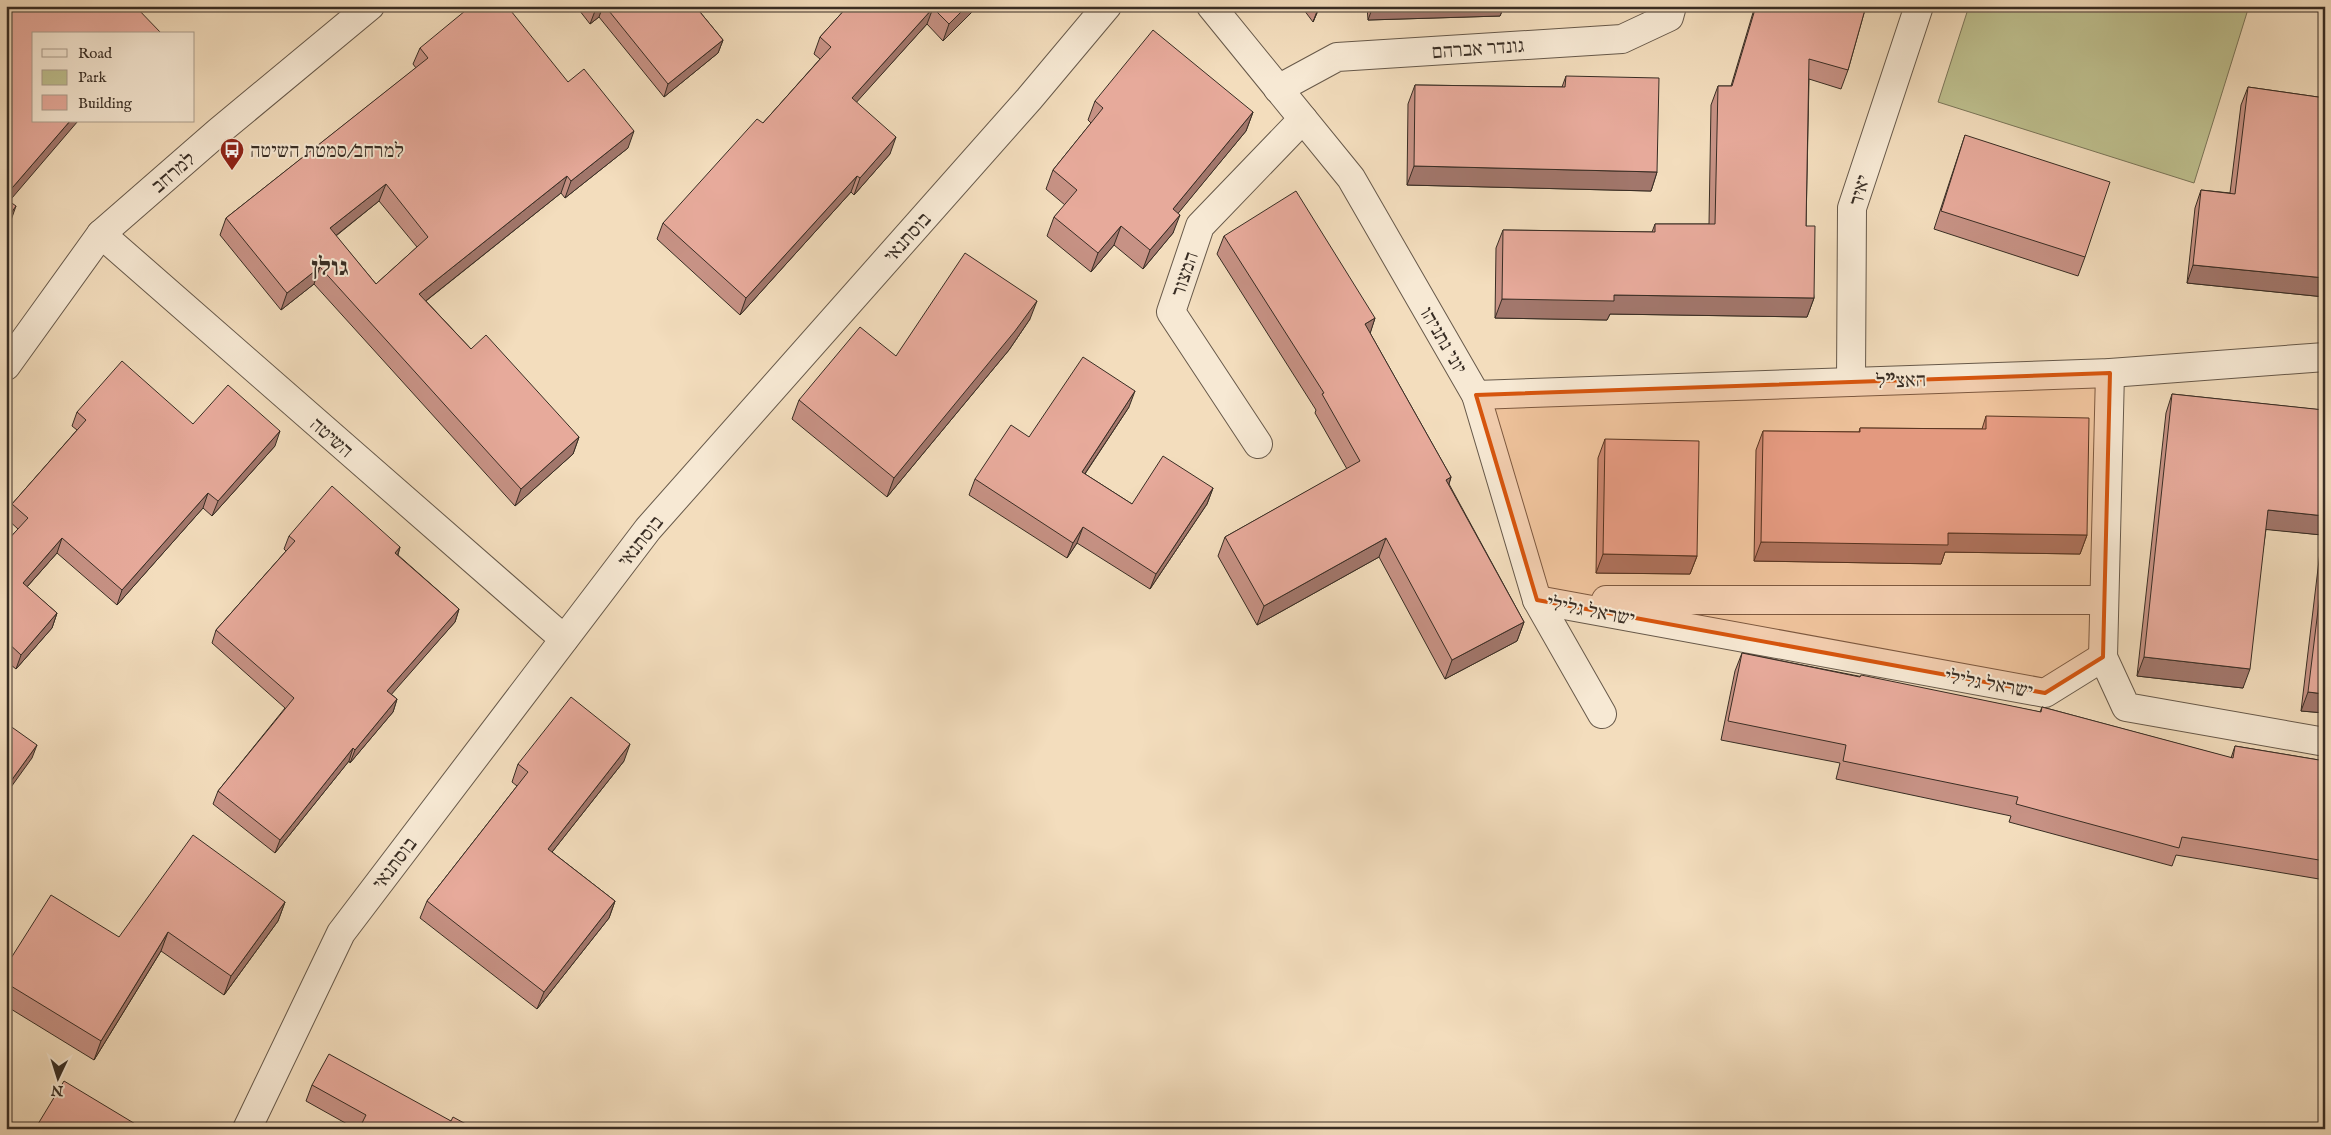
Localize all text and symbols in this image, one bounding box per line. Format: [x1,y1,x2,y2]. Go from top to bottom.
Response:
legend [32,32,195,122]
street label: גונדר אברהם [1431,34,1526,65]
text: Road [78,44,113,63]
text: Park [78,68,108,87]
text: Building [78,94,133,113]
bus stop icon: למרחב/סמטת השיטה [219,137,245,171]
place label: למרחב/סמטת השיטה [250,139,404,164]
street label: למרחב [147,147,201,199]
street label: יאיר [1844,172,1877,209]
street label: בוסתנאי [879,208,937,268]
street label: המצור [1166,249,1205,300]
district label: גולן [311,252,349,284]
street label: יוני נתניהו [1414,303,1472,379]
street label: האצ"ל [1875,368,1927,395]
street label: השיטה [304,412,358,464]
street label: בוסתנאי [613,511,670,573]
street label: ישראל גלילי [1545,591,1637,632]
street label: ישראל גלילי [1943,664,2035,705]
street label: בוסתנאי [367,833,423,895]
north arrow [32,1052,82,1102]
text: N [50,1081,65,1099]

